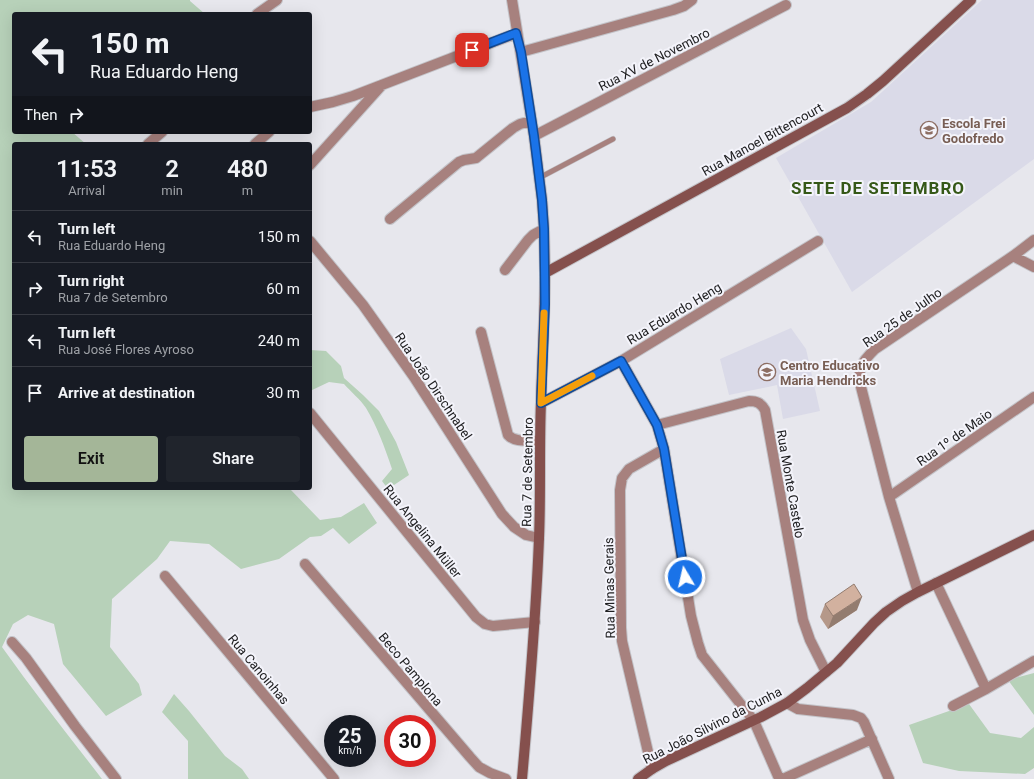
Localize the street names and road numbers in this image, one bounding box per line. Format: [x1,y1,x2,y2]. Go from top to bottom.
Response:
street label: Rua XV de Novembro [596,25,712,94]
street label: Rua Manoel Bittencourt [699,100,825,179]
street label: Rua Eduardo Heng [624,279,724,347]
street label: Rua 25 de Julho [860,285,945,350]
street label: Rua João Dirschnabel [392,330,475,443]
street label: Rua 1º de Maio [914,406,995,469]
street label: Rua 7 de Setembro [519,417,536,527]
street label: Rua Monte Castelo [774,429,807,539]
street label: Rua Angelina Müller [381,482,465,581]
street label: Rua Minas Gerais [601,537,618,639]
street label: Beco Pamplona [376,630,446,709]
street label: Rua Canoinhas [225,631,292,708]
street label: Rua João Silvino da Cunha [640,684,784,767]

